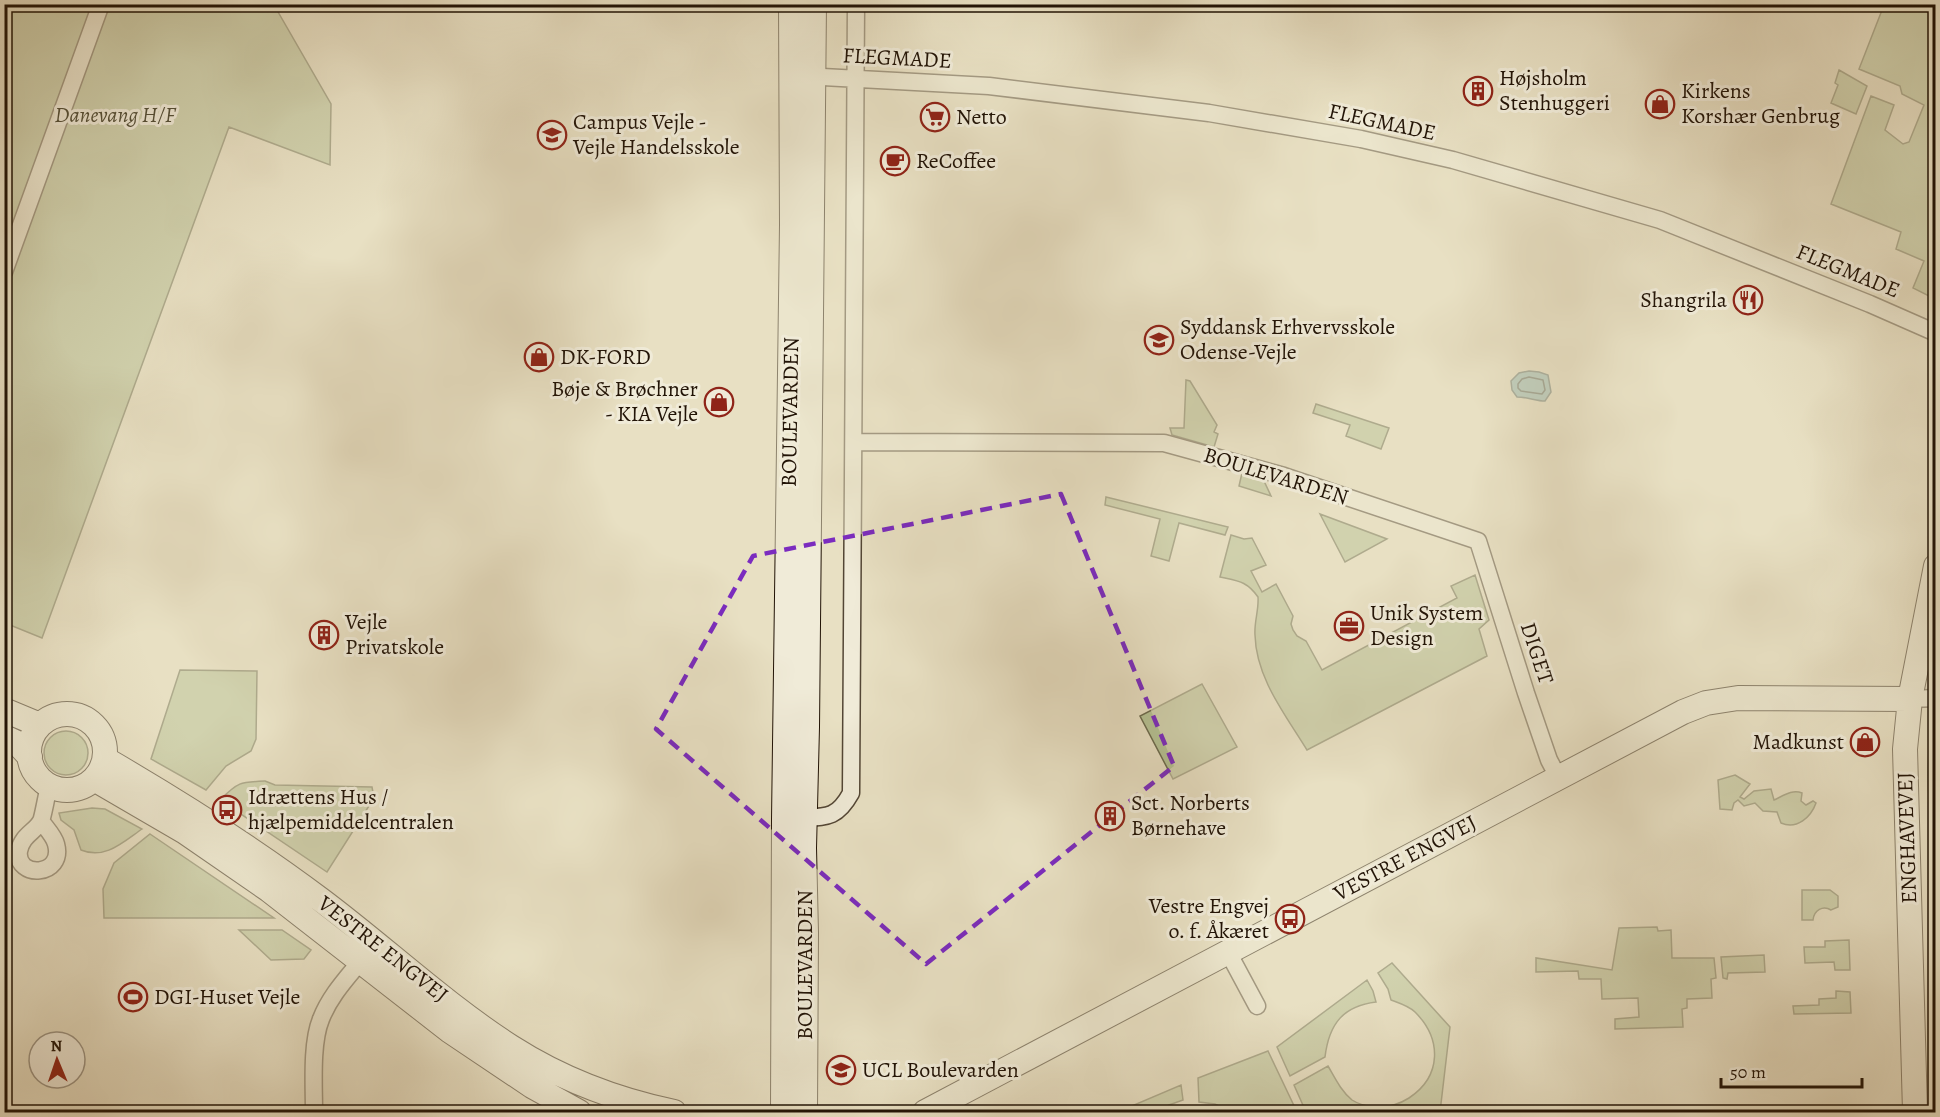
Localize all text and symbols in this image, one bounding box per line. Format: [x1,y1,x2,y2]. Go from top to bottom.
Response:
street label: FLEGMADE [842,40,952,76]
place label: Højsholm Stenhuggeri [1499,63,1610,118]
building icon: Højsholm Stenhuggeri [1462,75,1494,107]
place label: Kirkens Korshær Genbrug [1681,76,1840,131]
shop icon: Kirkens Korshær Genbrug [1644,88,1676,120]
street label: FLEGMADE [1325,96,1439,148]
park label: Danevang H/F [55,100,177,130]
supermarket icon: Netto [919,101,951,133]
place label: Netto [956,102,1007,132]
place label: Campus Vejle - Vejle Handelsskole [572,107,740,162]
school or university icon: Campus Vejle - Vejle Handelsskole [536,119,568,151]
cafe icon: ReCoffee [879,145,911,177]
place label: ReCoffee [916,146,996,176]
street label: FLEGMADE [1792,237,1904,305]
restaurant icon: Shangrila [1732,284,1764,316]
place label: Shangrila [1640,285,1728,315]
place label: Syddansk Erhvervsskole Odense-Vejle [1180,312,1395,367]
school or university icon: Syddansk Erhvervsskole Odense-Vejle [1143,324,1175,356]
street label: BOULEVARDEN [774,337,806,487]
shop icon: DK-FORD [523,341,555,373]
place label: DK-FORD [560,342,651,372]
place label: Bøje & Brøchner - KIA Vejle [551,374,698,429]
shop icon: Bøje & Brøchner - KIA Vejle [703,386,735,418]
street label: BOULEVARDEN [1200,440,1352,512]
place label: Unik System Design [1370,598,1483,653]
place label: Vejle Privatskole [344,607,444,662]
office icon: Unik System Design [1333,610,1365,642]
street label: DIGET [1513,618,1561,688]
building icon: Vejle Privatskole [308,619,340,651]
shop icon: Madkunst [1849,726,1881,758]
place label: Madkunst [1753,727,1844,757]
street label: ENGHAVEVEJ [1890,772,1924,904]
place label: Idrættens Hus / hjælpemiddelcentralen [248,782,454,837]
place label: Sct. Norberts Børnehave [1131,788,1250,843]
bus stop icon: Idrættens Hus / hjælpemiddelcentralen [211,794,243,826]
building icon: Sct. Norberts Børnehave [1094,800,1126,832]
street label: VESTRE ENGVEJ [1327,808,1482,909]
street label: VESTRE ENGVEJ [311,888,454,1009]
street label: BOULEVARDEN [790,890,820,1040]
place label: Vestre Engvej o. f. Åkæret [1148,891,1269,946]
bus stop icon: Vestre Engvej o. f. Åkæret [1274,903,1306,935]
sports icon: DGI-Huset Vejle [117,981,149,1013]
place label: DGI-Huset Vejle [154,982,300,1012]
north arrow [27,1030,87,1090]
text: N [50,1035,63,1057]
scale bar [1721,1051,1862,1089]
school or university icon: UCL Boulevarden [825,1054,857,1086]
place label: UCL Boulevarden [862,1055,1019,1085]
text: 50 m [1730,1060,1766,1084]

